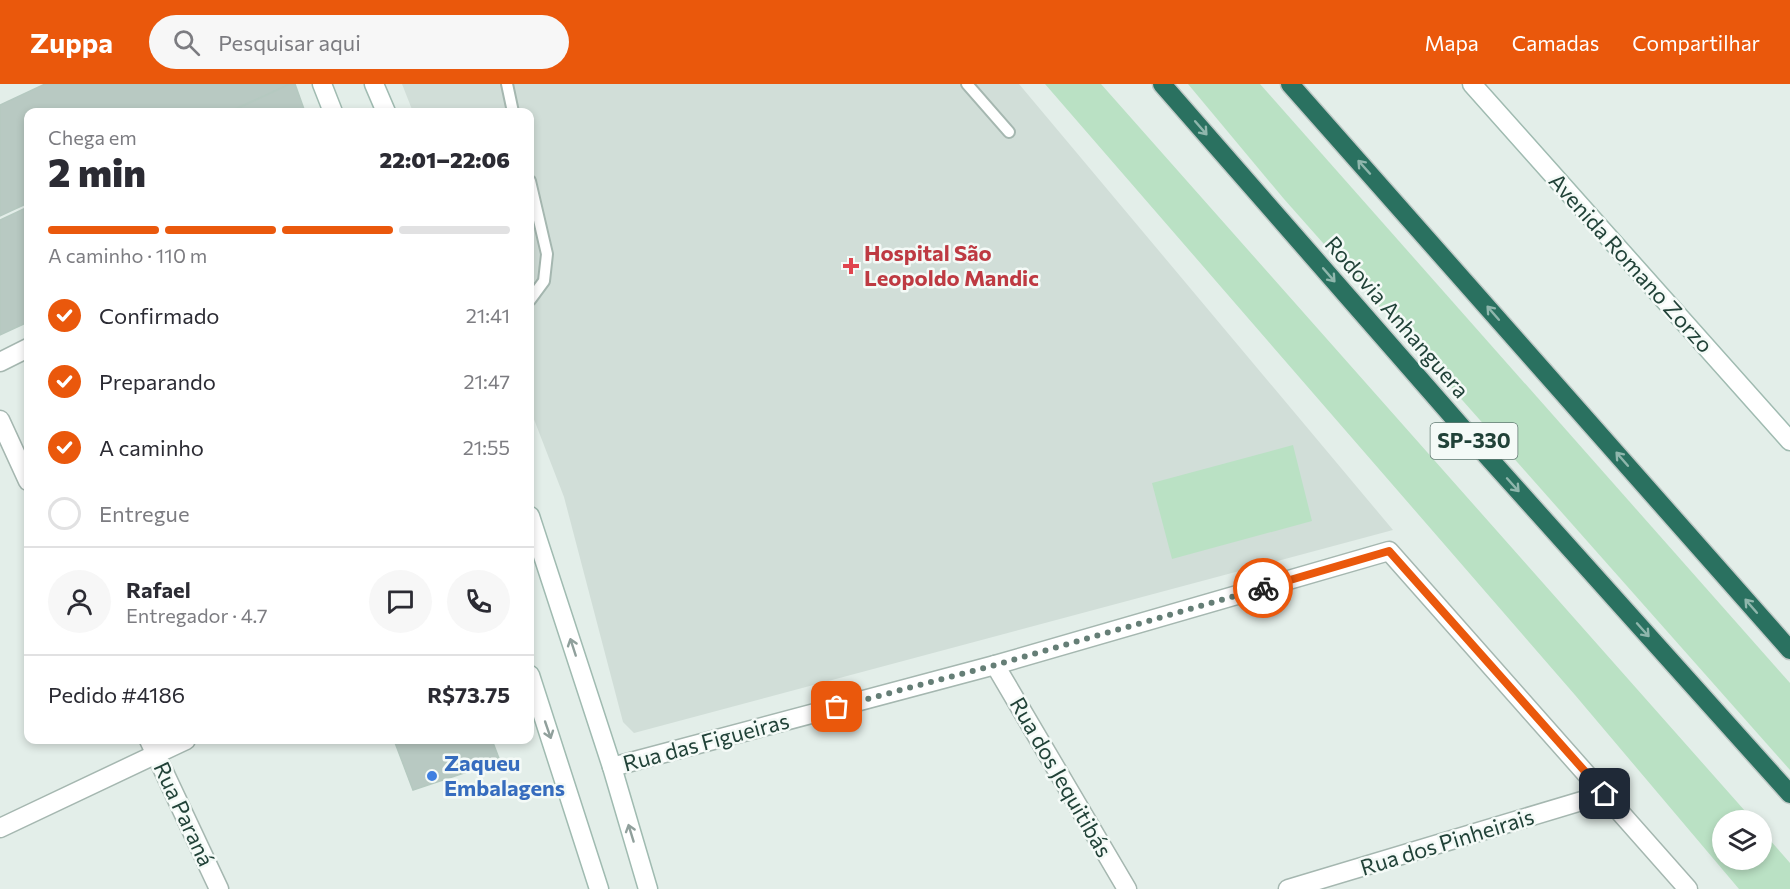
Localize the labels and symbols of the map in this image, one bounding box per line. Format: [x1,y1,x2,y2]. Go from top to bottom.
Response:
one-way arrow [1194,120,1208,135]
one-way arrow [1357,160,1371,175]
street label: Avenida Romano Zorzo [1544,167,1719,358]
street label: Rodovia Anhanguera [1320,230,1475,403]
place label: Hospital São Leopoldo Mandic [864,239,1039,291]
marker: Hospital São Leopoldo Mandic [842,257,860,275]
one-way arrow [1322,267,1336,282]
one-way arrow [1486,306,1500,321]
road number: SP-330 [1430,423,1518,459]
one-way arrow [1615,452,1629,467]
one-way arrow [1506,477,1520,492]
courier [1233,558,1293,618]
one-way arrow [1744,599,1758,614]
one-way arrow [1636,622,1650,637]
one-way arrow [567,638,578,657]
pin [811,681,862,732]
street label: Rua dos Jequitibás [1005,692,1118,862]
street label: Rua das Figueiras [620,706,792,777]
one-way arrow [544,720,555,739]
place label: Zaqueu Embalagens [444,749,565,801]
street label: Rua Paraná [149,757,220,870]
pin [1579,768,1630,819]
marker: Zaqueu Embalagens [425,769,439,783]
street label: Rua dos Pinheirais [1357,802,1537,881]
one-way arrow [625,824,636,843]

